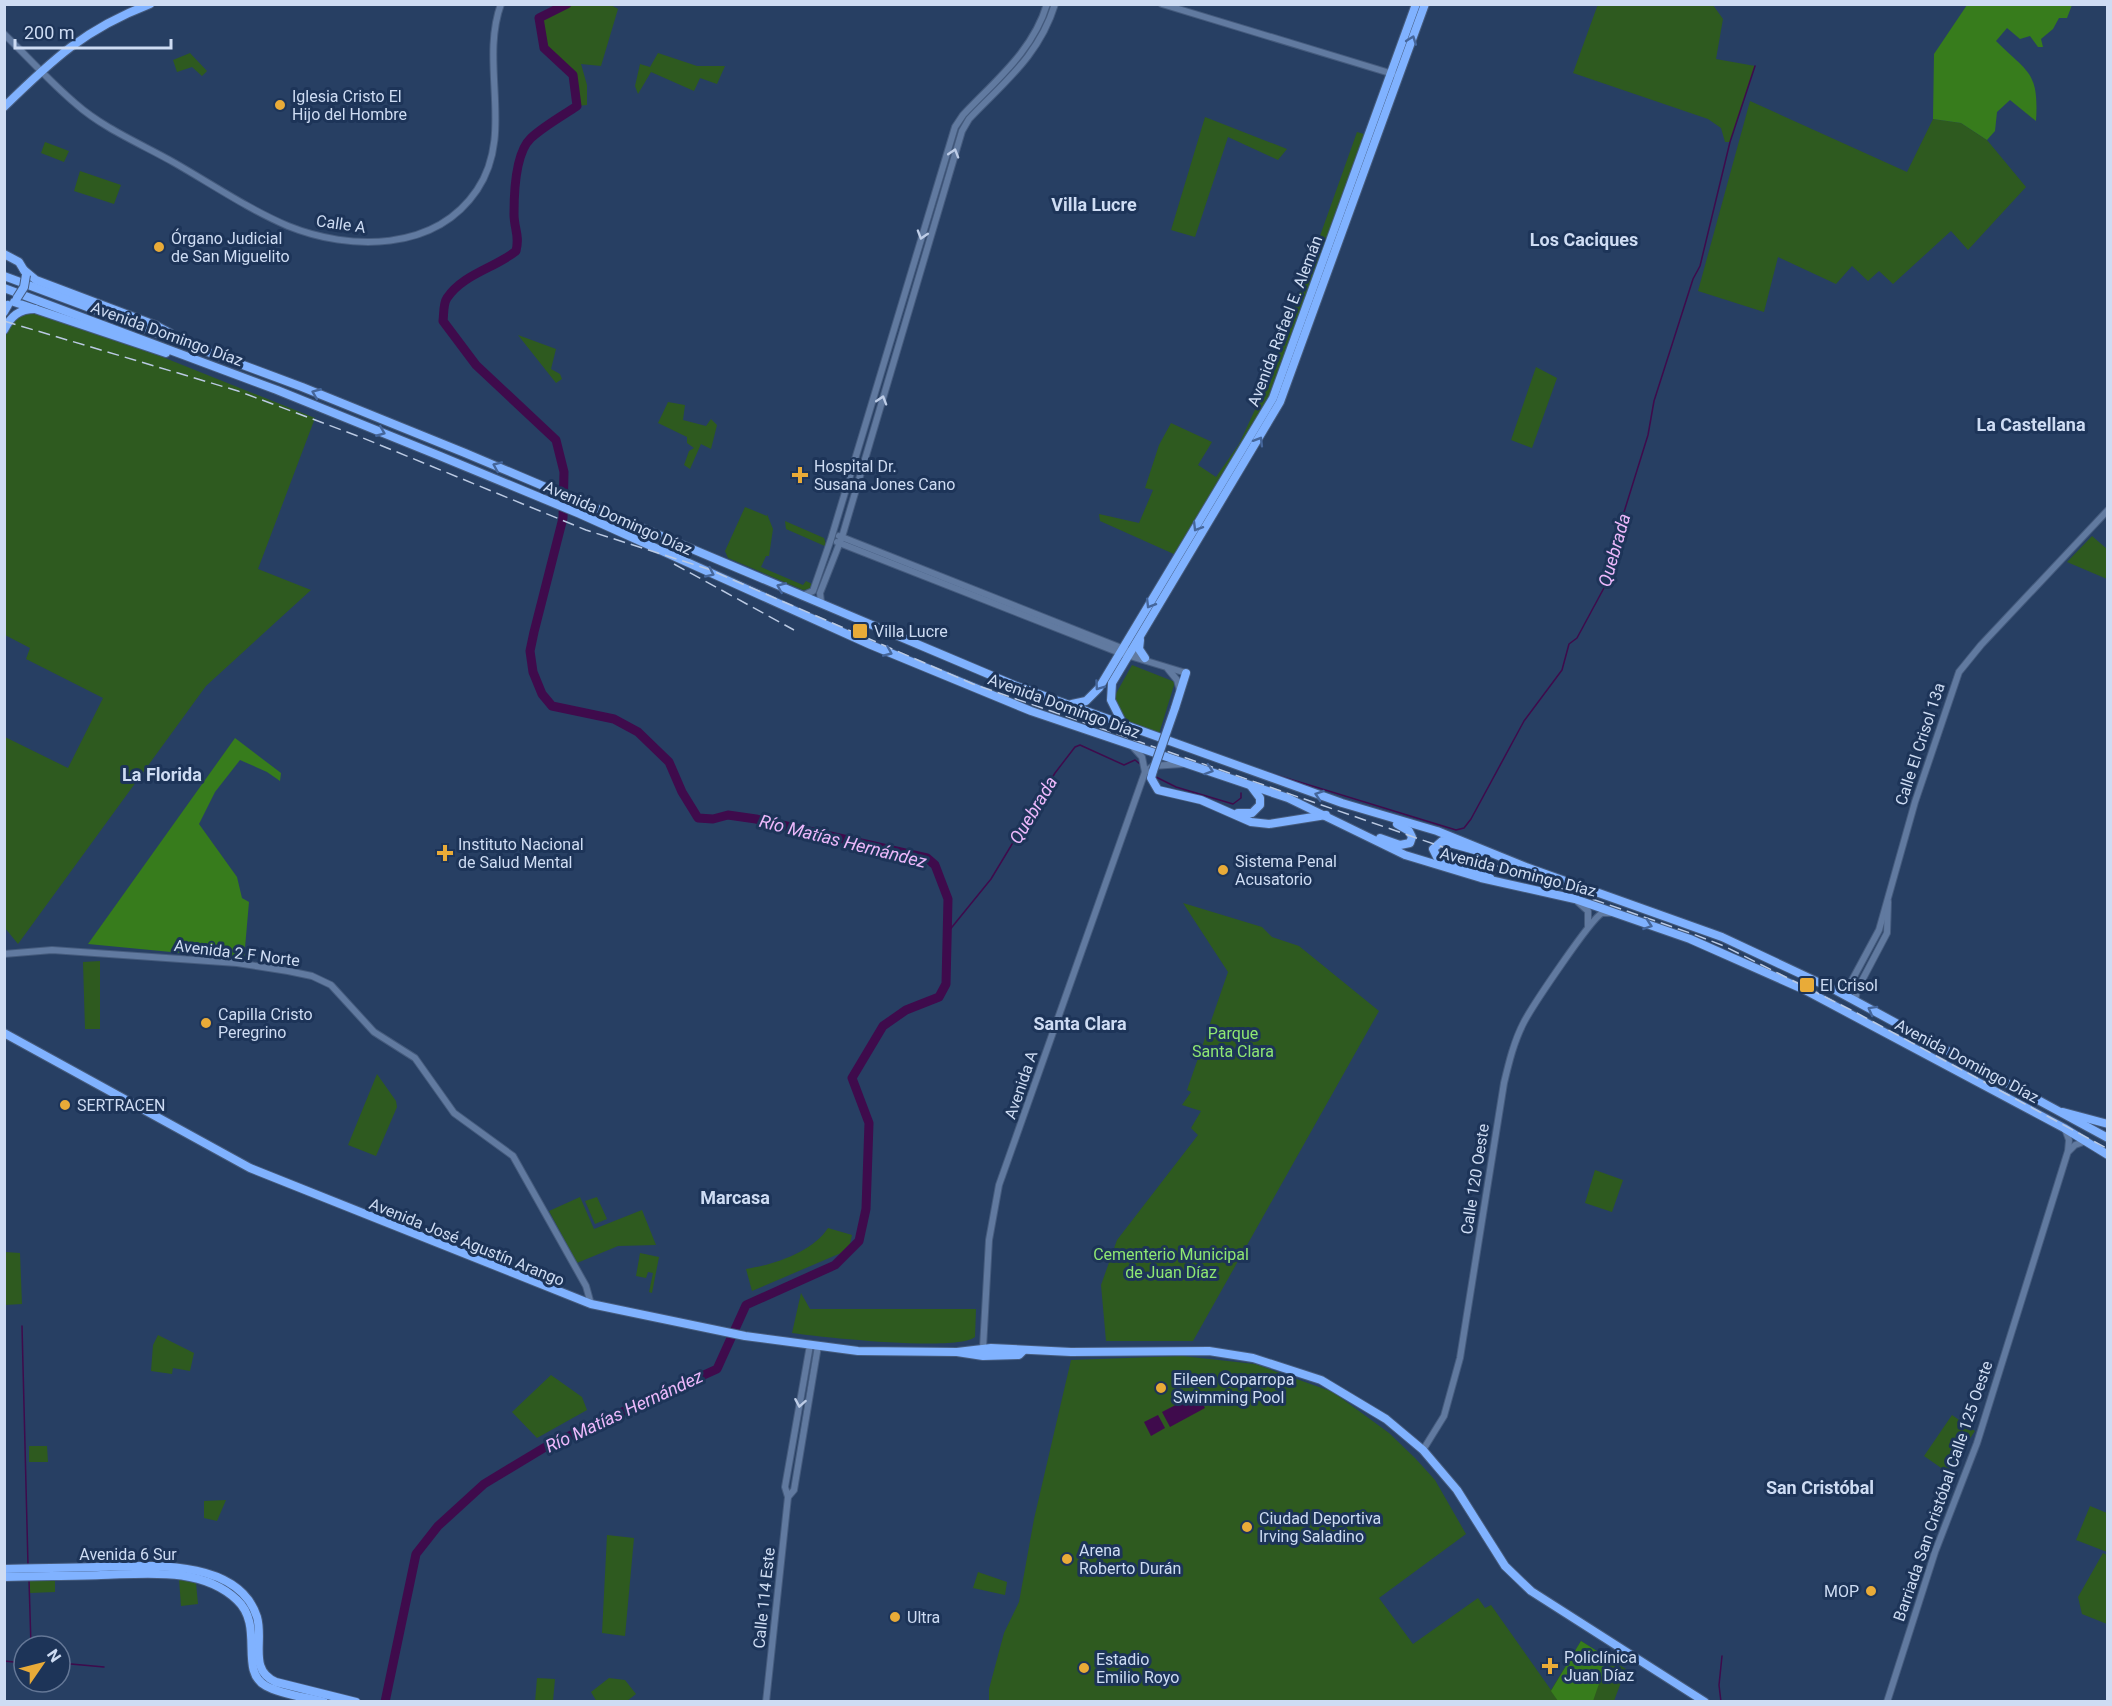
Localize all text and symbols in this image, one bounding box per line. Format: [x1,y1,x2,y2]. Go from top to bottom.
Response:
scale bar [15,12,171,50]
text: 200 m [24,22,75,43]
one-way arrow [1405,35,1418,46]
place label: Iglesia Cristo El Hijo del Hombre [292,87,407,124]
marker: Iglesia Cristo El Hijo del Hombre [273,98,287,112]
one-way arrow [947,148,960,159]
district label: Villa Lucre [1051,194,1137,215]
street label: Calle A [315,211,368,237]
place label: Órgano Judicial de San Miguelito [171,228,290,266]
one-way arrow [917,229,929,240]
district label: Los Caciques [1530,229,1638,250]
street label: Avenida Rafael E. Alemán [1244,233,1326,409]
marker: Órgano Judicial de San Miguelito [152,240,166,254]
street label: Avenida Domingo Díaz [88,298,246,370]
one-way arrow [311,388,322,400]
one-way arrow [875,395,887,406]
district label: La Castellana [1976,414,2086,435]
one-way arrow [374,425,385,437]
one-way arrow [1252,437,1264,447]
place label: Hospital Dr. Susana Jones Cano [814,457,955,494]
one-way arrow [492,462,503,474]
marker: Hospital Dr. Susana Jones Cano [791,466,809,484]
street label: Avenida Domingo Díaz [541,477,695,559]
water label: Quebrada [1594,511,1634,589]
one-way arrow [1192,521,1204,531]
one-way arrow [703,566,714,578]
one-way arrow [776,582,787,594]
one-way arrow [1145,598,1157,608]
marker: Villa Lucre [851,622,869,640]
place label: Villa Lucre [874,622,948,641]
one-way arrow [882,645,893,657]
street label: Avenida Domingo Díaz [985,670,1143,742]
one-way arrow [1095,679,1106,690]
street label: Calle El Crisol 13a [1891,680,1949,808]
one-way arrow [1203,763,1214,776]
district label: La Florida [122,764,202,785]
water label: Quebrada [1005,772,1061,848]
one-way arrow [1314,789,1325,802]
water label: Río Matías Hernández [757,810,929,872]
place label: Instituto Nacional de Salud Mental [458,835,584,872]
street label: Avenida Domingo Díaz [1438,843,1598,901]
marker: Instituto Nacional de Salud Mental [436,844,454,862]
place label: Sistema Penal Acusatorio [1235,852,1337,889]
marker: Sistema Penal Acusatorio [1216,863,1230,877]
one-way arrow [1642,917,1653,930]
street label: Avenida 2 F Norte [173,936,301,970]
marker: El Crisol [1798,976,1816,994]
place label: El Crisol [1820,976,1878,995]
place label: Capilla Cristo Peregrino [218,1005,313,1042]
one-way arrow [1868,1006,1878,1017]
district label: Santa Clara [1033,1013,1127,1034]
street label: Avenida Domingo Díaz [1892,1015,2042,1107]
marker: Capilla Cristo Peregrino [199,1016,213,1030]
park label: Parque Santa Clara [1192,1024,1274,1061]
street label: Avenida A [1000,1048,1042,1122]
place label: SERTRACEN [77,1096,166,1115]
marker: SERTRACEN [58,1098,72,1112]
street label: Calle 120 Oeste [1457,1122,1493,1236]
district label: Marcasa [700,1187,770,1208]
street label: Avenida José Agustín Arango [367,1194,567,1290]
park label: Cementerio Municipal de Juan Díaz [1093,1245,1249,1282]
street label: Barriada San Cristóbal Calle 125 Oeste [1889,1358,1997,1624]
water label: Río Matías Hernández [542,1365,706,1457]
place label: Eileen Coparropa Swimming Pool [1173,1370,1294,1407]
marker: Eileen Coparropa Swimming Pool [1154,1381,1168,1395]
one-way arrow [794,1398,807,1408]
district label: San Cristóbal [1766,1477,1874,1498]
place label: Ciudad Deportiva Irving Saladino [1259,1509,1381,1546]
marker: Ciudad Deportiva Irving Saladino [1240,1520,1254,1534]
place label: Arena Roberto Durán [1079,1541,1181,1578]
street label: Avenida 6 Sur [79,1545,177,1564]
street label: Calle 114 Este [749,1547,779,1649]
marker: Arena Roberto Durán [1060,1552,1074,1566]
place label: MOP [1824,1582,1859,1601]
marker: MOP [1864,1584,1878,1598]
place label: Ultra [907,1608,940,1627]
marker: Ultra [888,1610,902,1624]
north arrow [12,1634,72,1694]
text: N [43,1646,65,1666]
place label: Policlínica Juan Díaz [1564,1648,1637,1685]
place label: Estadio Emilio Royo [1096,1650,1179,1687]
marker: Policlínica Juan Díaz [1541,1657,1559,1675]
marker: Estadio Emilio Royo [1077,1661,1091,1675]

